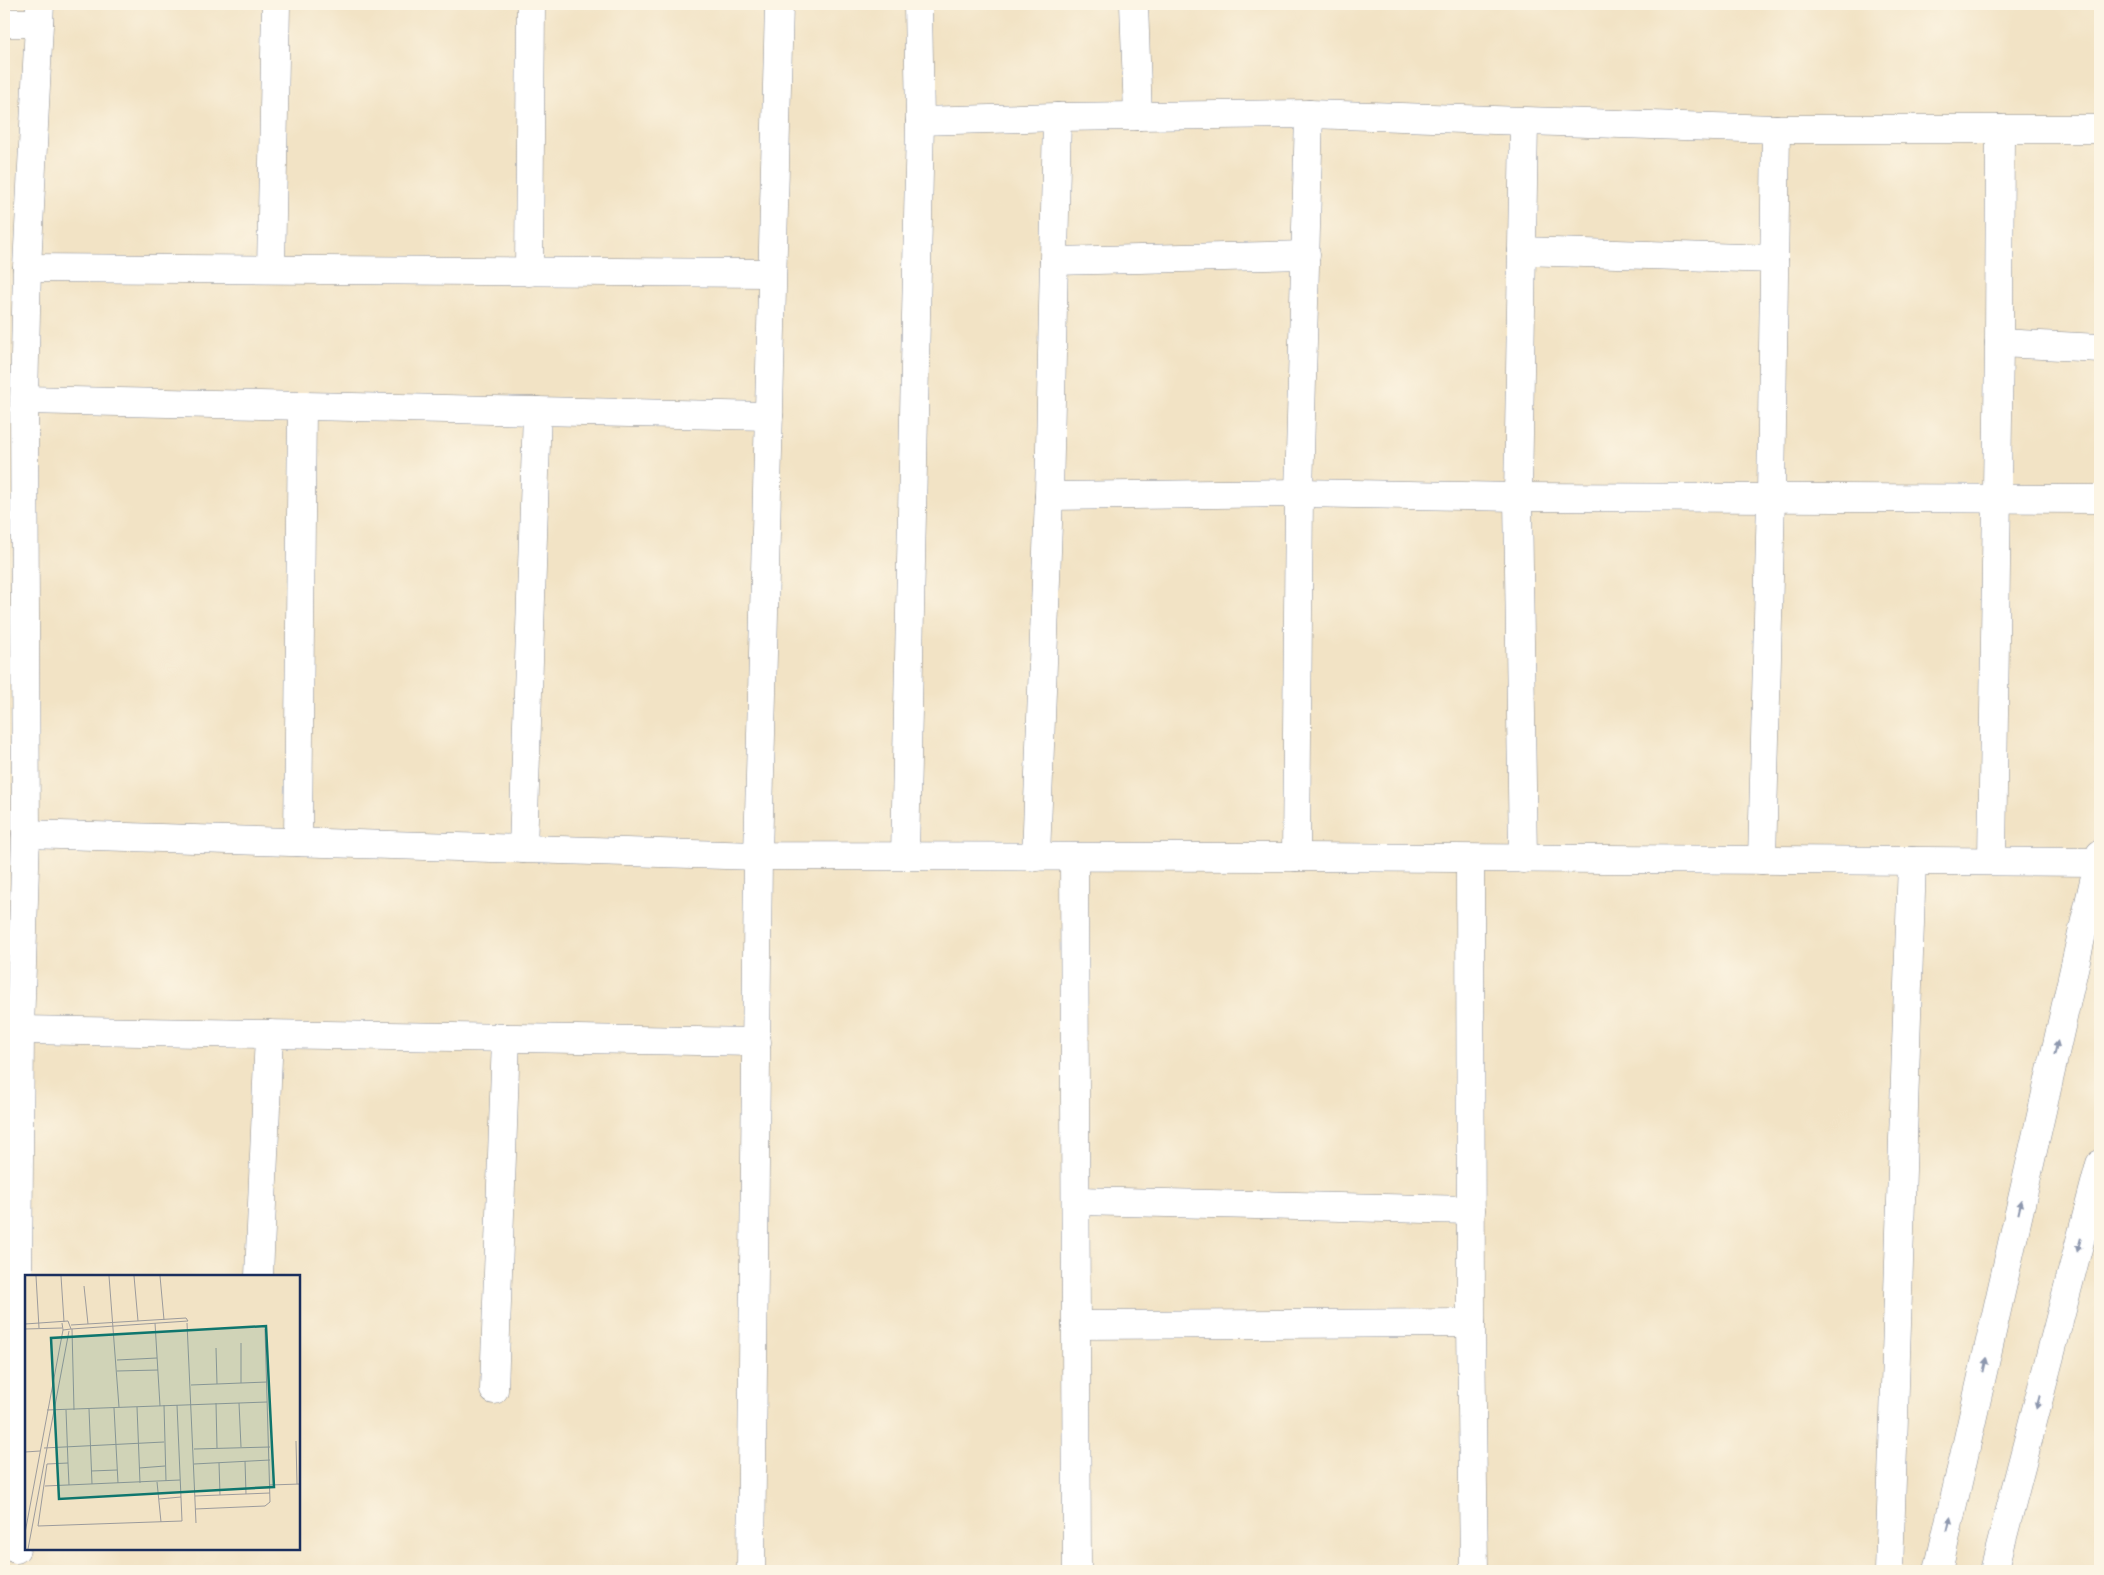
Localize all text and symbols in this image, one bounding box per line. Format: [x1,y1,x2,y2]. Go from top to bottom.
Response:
one-way arrow [2052,1041,2060,1056]
one-way arrow [2016,1199,2024,1214]
one-way arrow [2075,1238,2083,1253]
inset map [25,1275,300,1550]
one-way arrow [1981,1358,1989,1373]
one-way arrow [2034,1395,2042,1410]
one-way arrow [1945,1516,1953,1531]

